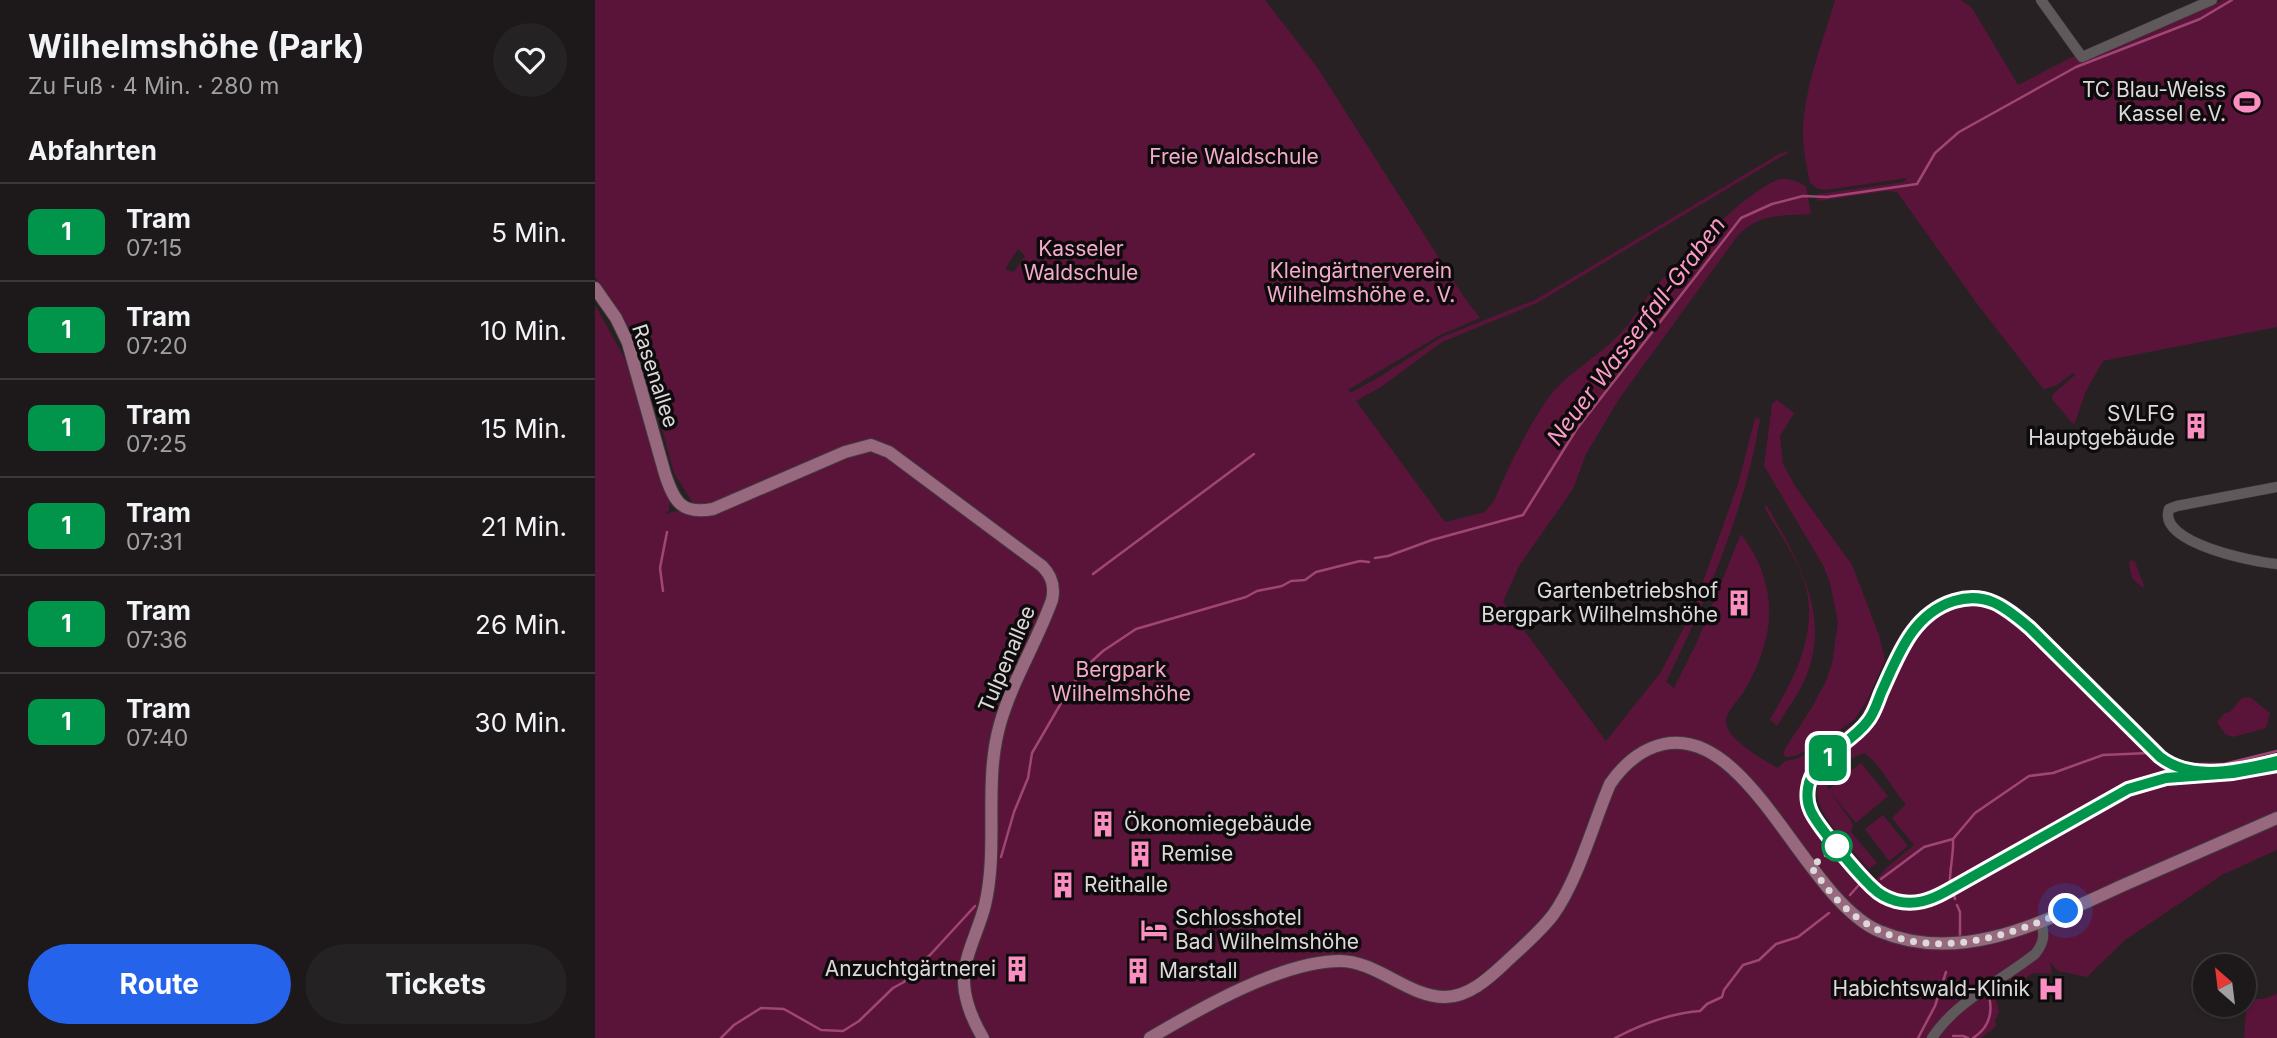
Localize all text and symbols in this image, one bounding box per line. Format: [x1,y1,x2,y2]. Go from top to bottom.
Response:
button: heart [493,23,567,97]
text: Wilhelmshöhe (Park) [28,26,365,66]
text: Zu Fuß · 4 Min. · 280 m [28,72,280,100]
place label: TC Blau-Weiss Kassel e.V. [2082,77,2226,126]
sports icon: TC Blau-Weiss Kassel e.V. [2232,87,2262,117]
text: Abfahrten [28,135,157,166]
park label: Freie Waldschule [1149,144,1319,169]
text: Tram [126,203,191,234]
water label: Neuer Wasserfall-Graben [1541,211,1731,451]
text: 1 [61,217,72,246]
text: 5 Min. [491,217,567,248]
text: 07:15 [126,234,182,262]
park label: Kasseler Waldschule [1024,236,1138,285]
park label: Kleingärtnerverein Wilhelmshöhe e. V. [1267,258,1455,307]
text: Tram [126,301,191,332]
text: 1 [61,315,72,344]
text: 10 Min. [480,315,567,346]
street label: Rasenallee [627,321,684,431]
text: 07:20 [126,332,187,360]
text: Tram [126,399,191,430]
place label: SVLFG Hauptgebäude [2028,401,2175,450]
building icon: SVLFG Hauptgebäude [2181,411,2211,441]
text: 1 [61,413,72,442]
text: 15 Min. [481,413,567,444]
text: 07:25 [126,430,187,458]
text: Tram [126,497,191,528]
text: 1 [61,511,72,540]
text: 21 Min. [481,511,567,542]
text: 07:31 [126,528,183,556]
place label: Gartenbetriebshof Bergpark Wilhelmshöhe [1481,578,1718,627]
building icon: Gartenbetriebshof Bergpark Wilhelmshöhe [1724,588,1754,618]
text: Tram [126,595,191,626]
street label: Tulpenallee [973,602,1040,716]
text: 1 [61,609,72,638]
text: 26 Min. [475,609,567,640]
text: 07:36 [126,626,187,654]
park label: Bergpark Wilhelmshöhe [1051,657,1191,706]
text: Tram [126,693,191,724]
text: 1 [61,707,72,736]
text: 30 Min. [475,707,567,738]
text: 07:40 [126,724,188,752]
line badge: 1 [1805,735,1851,781]
text: 1 [1823,743,1833,772]
building icon: Ökonomiegebäude [1088,809,1118,839]
place label: Ökonomiegebäude [1124,811,1312,836]
unlabelled marker [1822,831,1852,861]
building icon: Remise [1125,839,1155,869]
place label: Remise [1161,841,1233,866]
building icon: Reithalle [1048,870,1078,900]
place label: Reithalle [1084,872,1168,897]
your location [2048,893,2083,928]
place label: Schlosshotel Bad Wilhelmshöhe [1175,905,1359,954]
hotel icon: Schlosshotel Bad Wilhelmshöhe [1139,915,1169,945]
button: Route [28,944,291,1024]
button: Tickets [305,944,567,1024]
building icon: Anzuchtgärtnerei [1002,954,1032,984]
north arrow [2193,954,2256,1017]
map controls [2193,954,2256,1017]
place label: Anzuchtgärtnerei [825,956,996,981]
building icon: Marstall [1123,956,1153,986]
place label: Marstall [1159,958,1238,983]
hospital icon: Habichtswald-Klinik [2036,974,2066,1004]
place label: Habichtswald-Klinik [1833,976,2030,1001]

